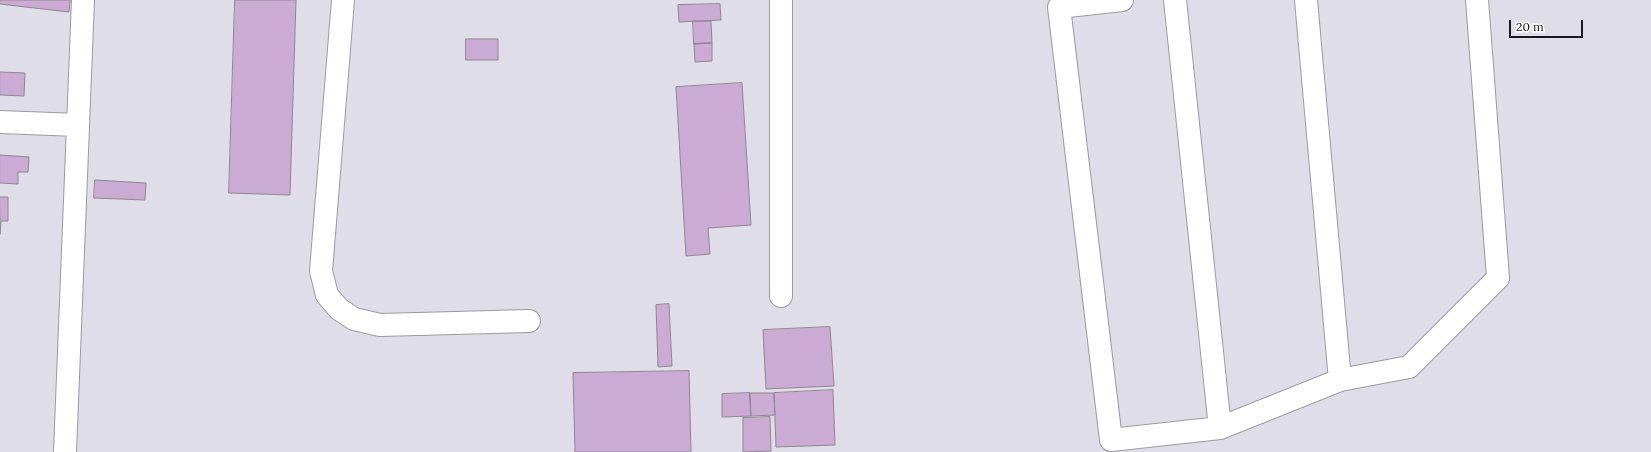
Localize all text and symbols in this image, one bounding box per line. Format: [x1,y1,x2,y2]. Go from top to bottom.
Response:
scale bar [1511,12,1585,38]
text: 20 m [1516,19,1544,34]

